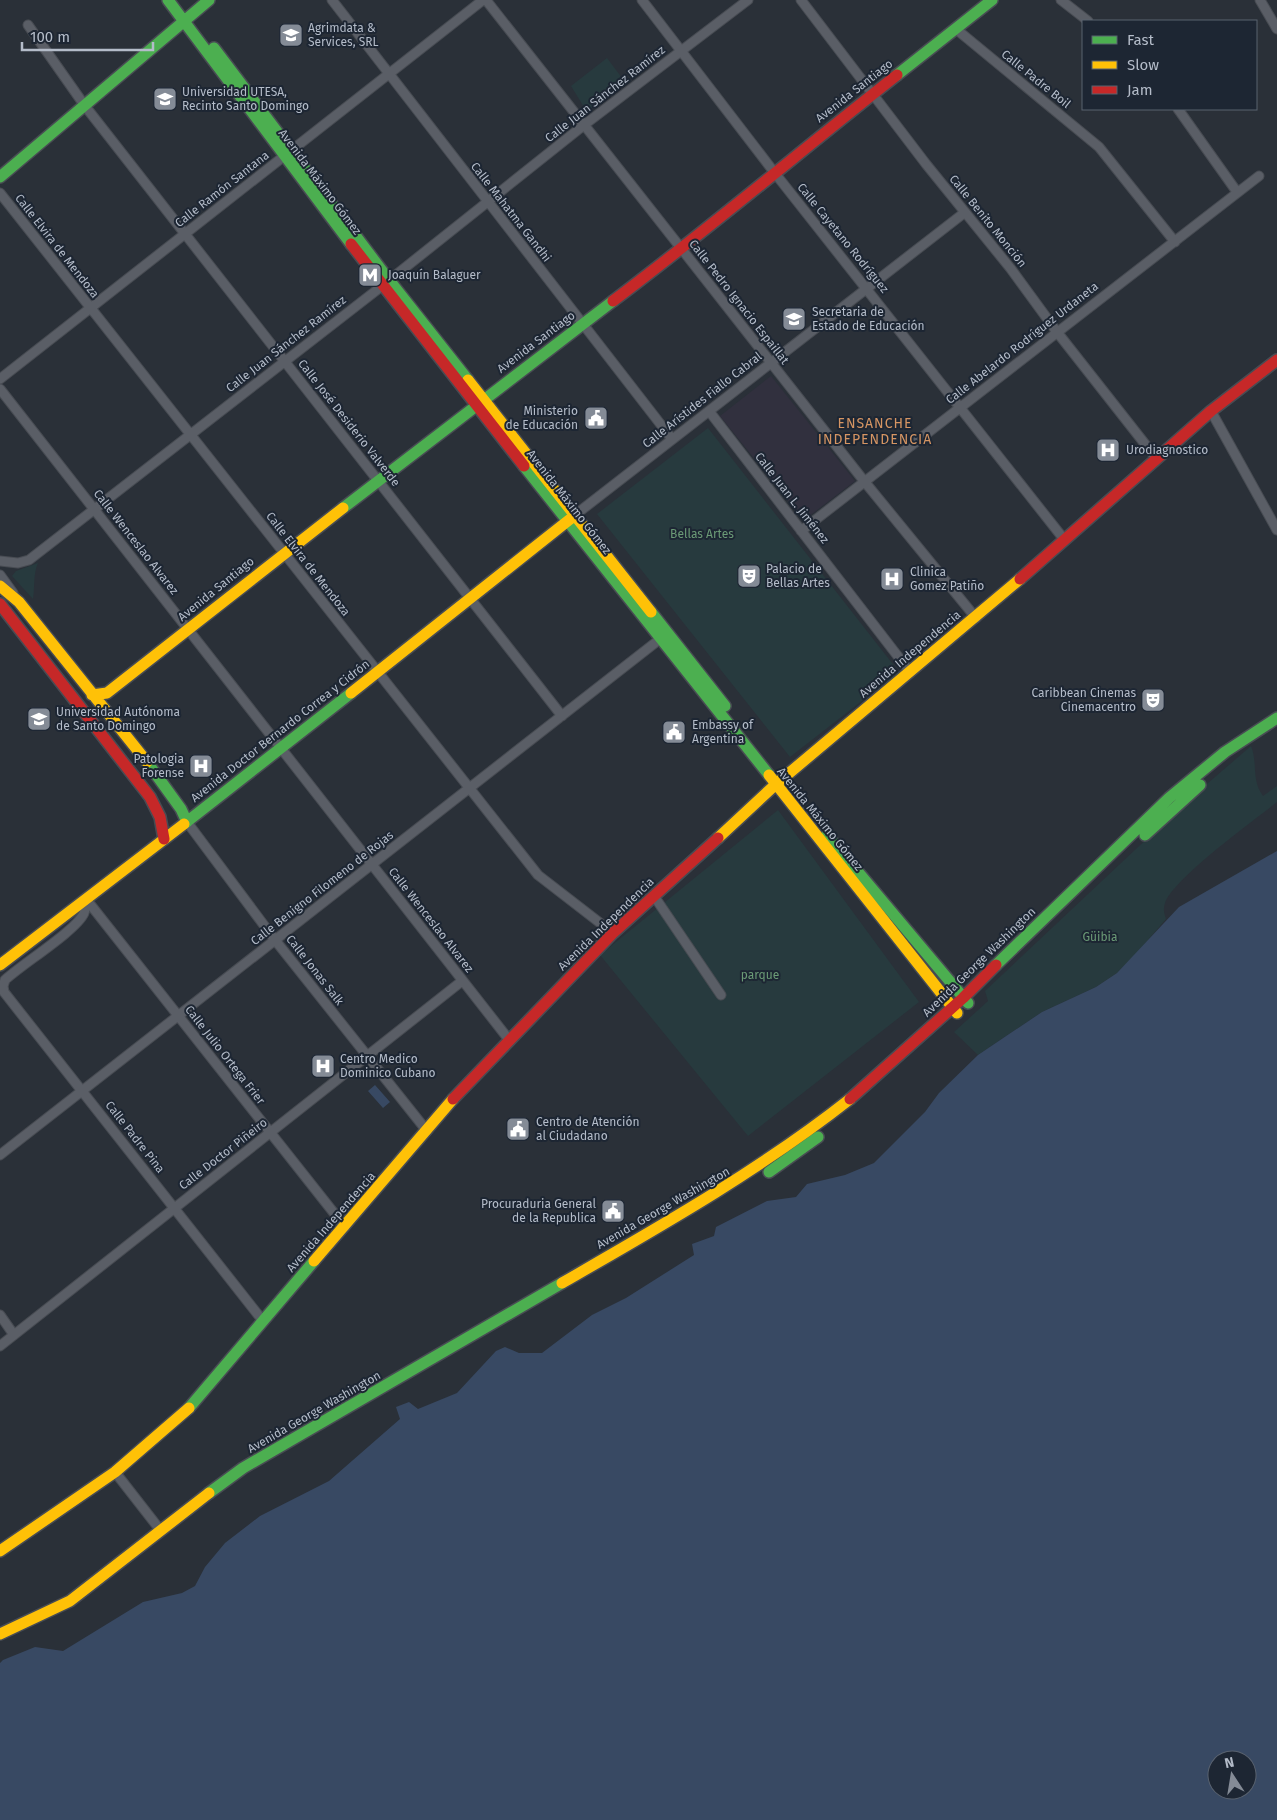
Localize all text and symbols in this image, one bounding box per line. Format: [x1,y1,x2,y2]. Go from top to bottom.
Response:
scale bar [22,20,154,52]
legend [1082,20,1257,110]
place label: Agrimdata & Services, SRL [308,21,379,49]
school or university icon: Agrimdata & Services, SRL [278,22,304,48]
text: 100 m [30,28,70,46]
text: Fast [1127,31,1154,49]
street label: Calle Juan Sánchez Ramírez [542,43,668,145]
street label: Calle Padre Boil [999,47,1074,111]
text: Slow [1127,56,1159,74]
street label: Avenida Santiago [813,57,895,125]
text: Jam [1127,81,1153,99]
place label: Universidad UTESA, Recinto Santo Domingo [182,85,309,113]
school or university icon: Universidad UTESA, Recinto Santo Domingo [152,86,178,112]
street label: Avenida Máximo Gómez [276,126,364,238]
street label: Calle Ramón Santana [172,148,272,230]
street label: Calle Mahatma Gandhi [468,160,554,264]
street label: Calle Benito Monción [946,172,1030,270]
street label: Calle Cayetano Rodríguez [794,180,892,296]
street label: Calle Elvira de Mendoza [12,191,102,301]
street label: Calle Pedro Ignacio Espaillat [686,237,792,367]
metro station icon: Joaquín Balaguer [357,262,383,288]
place label: Joaquín Balaguer [388,268,481,282]
street label: Calle Abelardo Rodríguez Urdaneta [943,279,1101,407]
street label: Calle Juan Sánchez Ramírez [223,293,349,395]
place label: Secretaria de Estado de Educación [812,305,925,333]
school or university icon: Secretaria de Estado de Educación [781,306,807,332]
street label: Avenida Santiago [494,308,578,376]
street label: Calle Arístides Fiallo Cabral [640,349,765,451]
street label: Calle José Desiderio Valverde [295,357,403,489]
place label: Ministerio de Educación [505,404,578,432]
public building icon: Ministerio de Educación [583,405,609,431]
district label: ENSANCHE INDEPENDENCIA [818,415,932,448]
hospital icon: Urodiagnostico [1095,437,1121,463]
place label: Urodiagnostico [1126,443,1208,457]
street label: Avenida Máximo Gómez [524,447,614,557]
street label: Calle Juan L. Jiménez [752,450,832,546]
street label: Calle Wenceslao Alvarez [91,487,181,597]
street label: Calle Elvira de Mendoza [263,509,353,619]
park label: Bellas Artes [670,527,734,541]
street label: Avenida Santiago [175,554,257,624]
place label: Palacio de Bellas Artes [766,562,830,590]
theatre icon: Palacio de Bellas Artes [736,563,762,589]
place label: Clinica Gomez Patiño [910,565,984,593]
hospital icon: Clinica Gomez Patiño [879,566,905,592]
street label: Avenida Independencia [856,608,964,700]
street label: Avenida Doctor Bernardo Correa y Cidrón [188,657,372,805]
place label: Caribbean Cinemas Cinemacentro [1031,686,1136,714]
theatre icon: Caribbean Cinemas Cinemacentro [1140,687,1166,713]
place label: Universidad Autónoma de Santo Domingo [56,705,180,733]
school or university icon: Universidad Autónoma de Santo Domingo [26,706,52,732]
place label: Embassy of Argentina [692,718,754,746]
public building icon: Embassy of Argentina [661,719,687,745]
place label: Patologia Forense [133,752,184,780]
hospital icon: Patologia Forense [188,753,214,779]
street label: Avenida Máximo Gómez [774,765,866,873]
street label: Calle Benigno Filomeno de Rojas [248,828,396,948]
street label: Calle Wenceslao Alvarez [386,865,476,975]
street label: Avenida Independencia [555,875,657,973]
street label: Avenida George Washington [920,904,1038,1020]
park label: Güibia [1083,930,1117,944]
street label: Calle Jonas Salk [283,932,347,1009]
park label: parque [741,968,779,982]
street label: Calle Julio Ortega Frier [182,1003,268,1107]
place label: Centro Medico Dominico Cubano [340,1052,436,1080]
hospital icon: Centro Medico Dominico Cubano [310,1053,336,1079]
street label: Calle Padre Pina [103,1098,167,1176]
street label: Calle Doctor Piñeiro [176,1115,270,1193]
place label: Centro de Atención al Ciudadano [536,1115,640,1143]
public building icon: Centro de Atención al Ciudadano [505,1116,531,1142]
street label: Avenida George Washington [594,1164,732,1252]
street label: Avenida Independencia [284,1169,378,1275]
place label: Procuraduria General de la Republica [481,1197,596,1225]
public building icon: Procuraduria General de la Republica [600,1198,626,1224]
street label: Avenida George Washington [245,1368,383,1456]
north arrow [1207,1750,1257,1800]
text: N [1223,1753,1236,1772]

